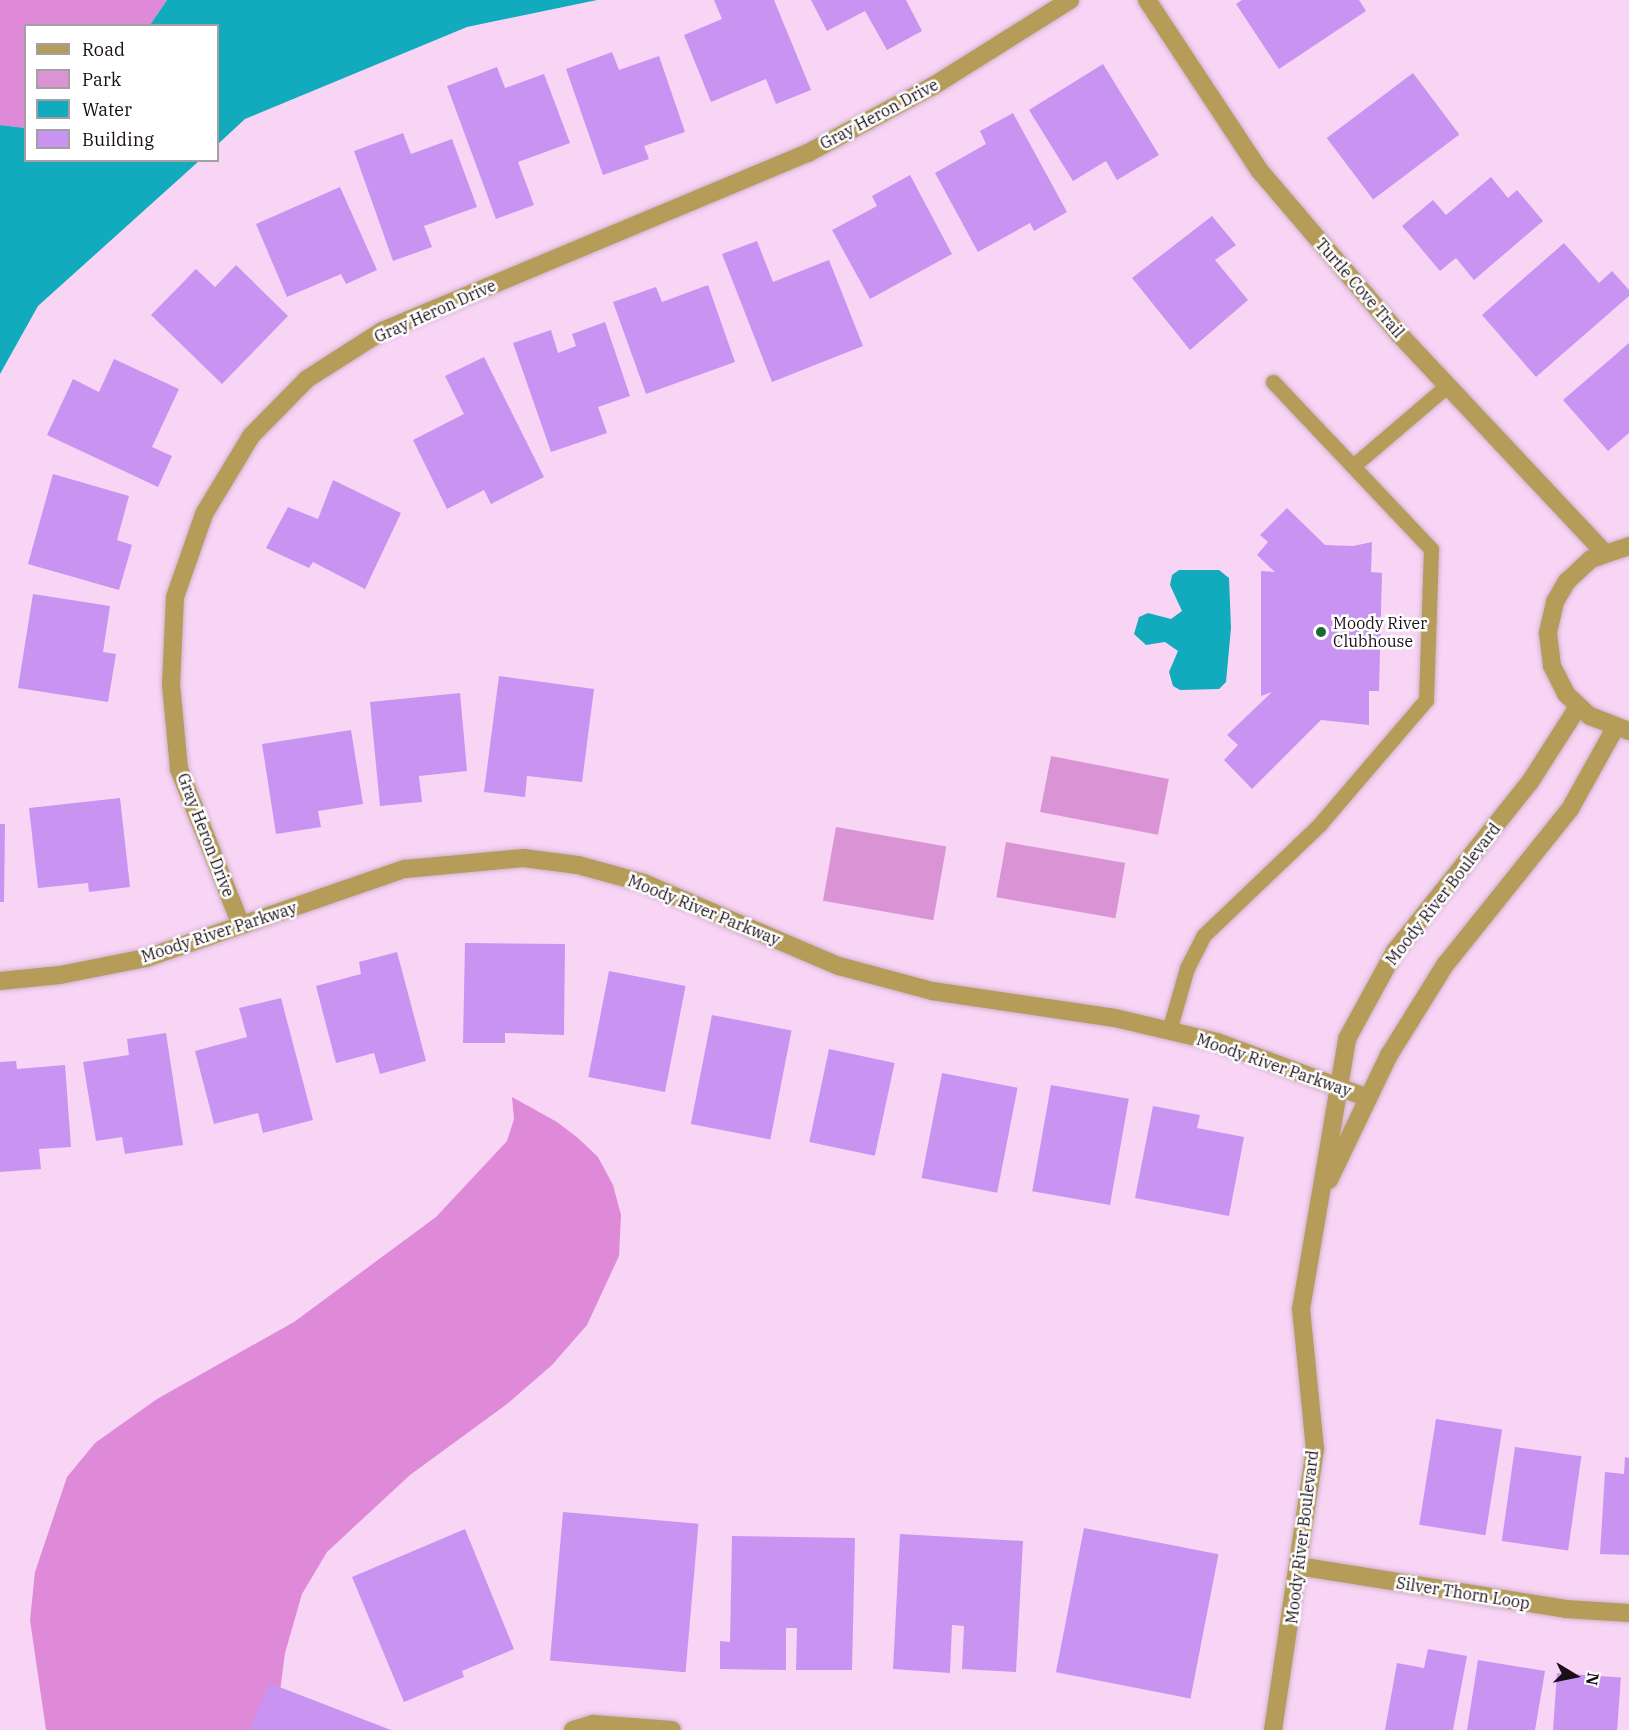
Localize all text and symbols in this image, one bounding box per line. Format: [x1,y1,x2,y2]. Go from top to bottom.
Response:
legend [24,24,219,162]
text: Road [82,38,125,61]
text: Park [82,68,121,91]
street label: Gray Heron Drive [817,75,941,153]
text: Water [82,98,132,121]
text: Building [82,128,154,151]
street label: Turtle Cove Trail [1312,234,1408,342]
street label: Gray Heron Drive [371,276,499,346]
place label: Moody River Clubhouse [1333,613,1427,651]
marker: Moody River Clubhouse [1314,625,1328,639]
street label: Gray Heron Drive [174,770,238,900]
street label: Moody River Boulevard [1382,819,1504,969]
street label: Moody River Parkway [625,871,783,949]
street label: Moody River Parkway [139,898,299,966]
street label: Moody River Parkway [1194,1030,1354,1100]
street label: Moody River Boulevard [1282,1449,1322,1625]
street label: Silver Thorn Loop [1395,1573,1531,1613]
north arrow [1545,1646,1605,1706]
text: N [1582,1671,1604,1687]

